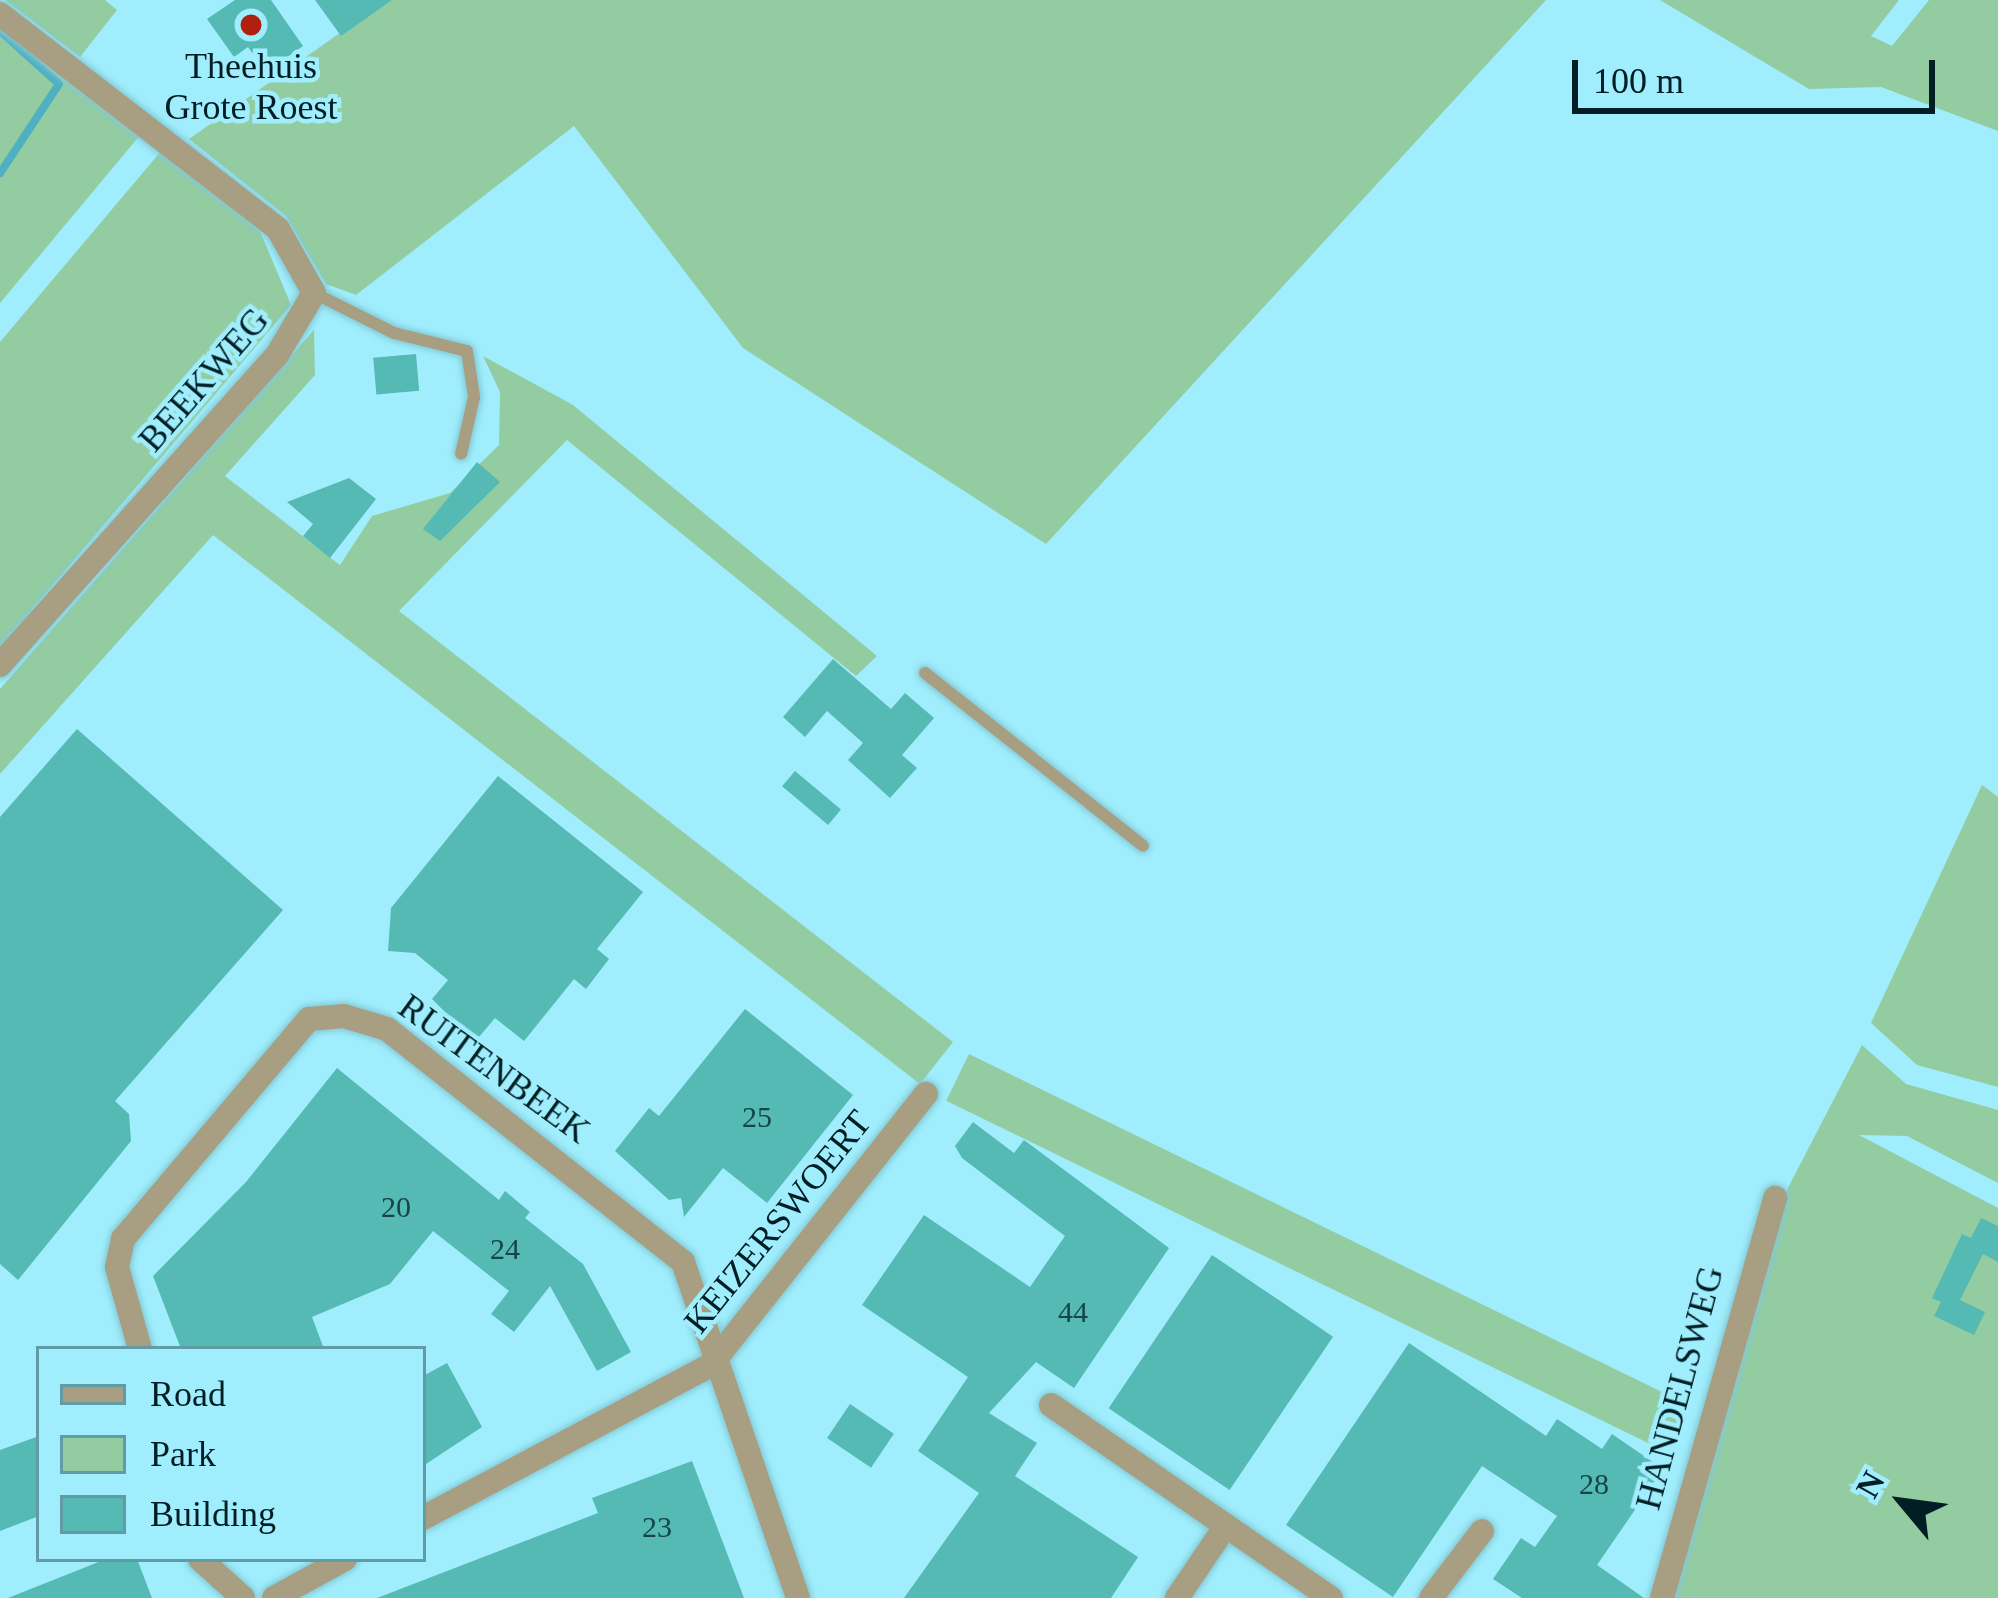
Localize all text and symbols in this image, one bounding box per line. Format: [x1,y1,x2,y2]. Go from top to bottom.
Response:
marker: Theehuis Grote Roest [238,12,264,38]
scale bar [1578,36,1941,110]
place label: Theehuis Grote Roest [165,44,337,129]
text: 100 m [1593,61,1684,101]
street label: BEEKWEG [130,299,278,461]
street label: RUITENBEEK [390,985,598,1153]
house number: 25 [742,1099,772,1135]
street label: KEIZERSWOERT [675,1102,881,1342]
house number: 20 [381,1189,411,1225]
house number: 24 [490,1231,520,1267]
street label: HANDELSWEG [1627,1262,1733,1514]
house number: 44 [1058,1294,1088,1330]
legend [36,1346,426,1562]
text: Road [150,1374,226,1414]
text: Park [150,1434,216,1474]
north arrow [1842,1442,1962,1562]
text: N [1849,1465,1892,1504]
house number: 28 [1579,1466,1609,1502]
text: Building [150,1494,276,1534]
house number: 23 [642,1509,672,1545]

